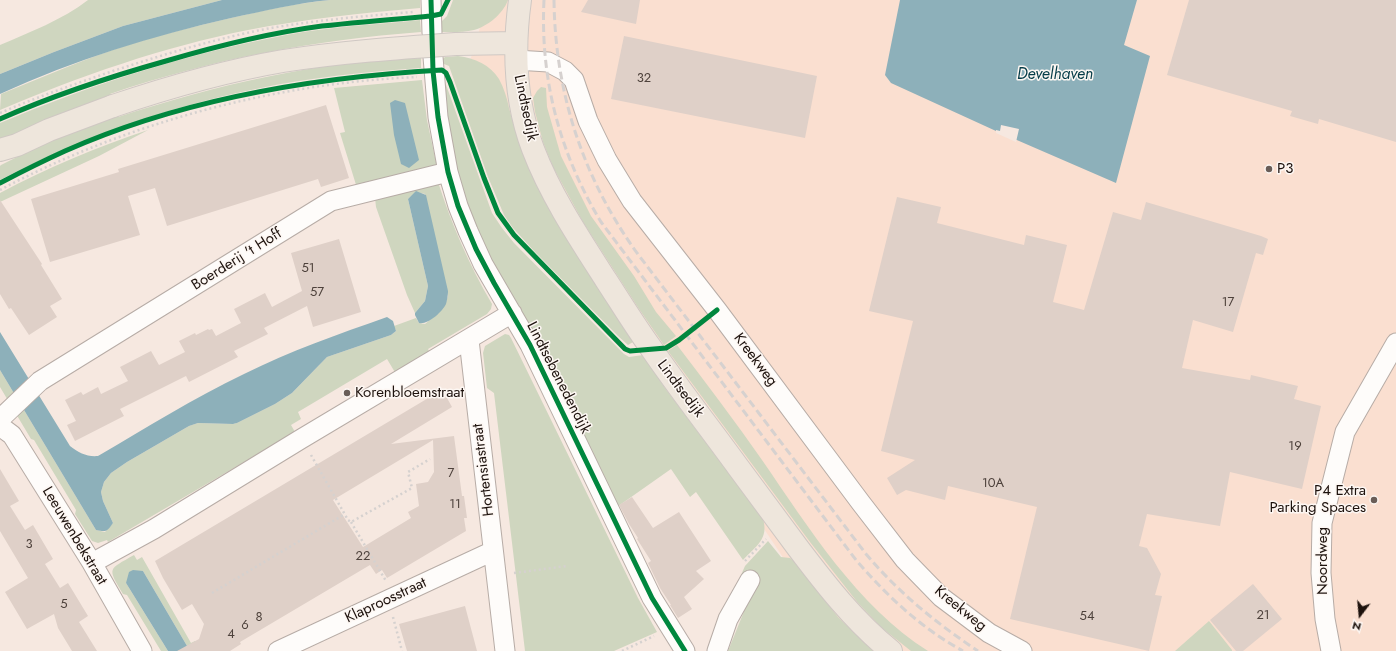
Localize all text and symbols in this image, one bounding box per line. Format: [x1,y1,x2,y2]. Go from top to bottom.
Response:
water label: Develhaven [1017,65,1093,85]
house number: 32 [637,71,651,87]
street label: Lindtsedijk [509,73,541,143]
place label: P3 [1277,160,1293,178]
marker: P3 [1264,164,1274,174]
street label: Boerderij 't Hoff [189,225,285,295]
house number: 51 [301,261,315,277]
house number: 57 [310,285,324,301]
house number: 17 [1222,295,1234,311]
street label: Lindtsebenedendijk [522,319,594,437]
street label: Kreekweg [729,330,781,390]
street label: Lindtsedijk [653,357,707,421]
place label: Korenbloemstraat [355,384,464,402]
marker: Korenbloemstraat [342,388,352,398]
street label: Hortensiastraat [469,423,499,517]
house number: 19 [1288,439,1302,455]
house number: 7 [448,466,454,482]
house number: 10A [982,476,1004,492]
place label: P4 Extra Parking Spaces [1270,482,1366,517]
street label: Leeuwenbekstraat [38,484,110,588]
marker: P4 Extra Parking Spaces [1369,495,1379,505]
house number: 11 [449,497,461,513]
street label: Noordweg [1314,527,1332,595]
house number: 3 [25,537,33,553]
house number: 22 [356,549,370,565]
street label: Klaproosstraat [342,574,430,628]
street label: Kreekweg [930,583,990,635]
north arrow [1340,595,1380,635]
house number: 5 [60,597,68,613]
house number: 21 [1256,608,1270,624]
house number: 54 [1080,609,1094,625]
house number: 8 [255,610,263,626]
house number: 6 [241,618,249,634]
text: N [1350,618,1363,635]
house number: 4 [227,627,235,643]

